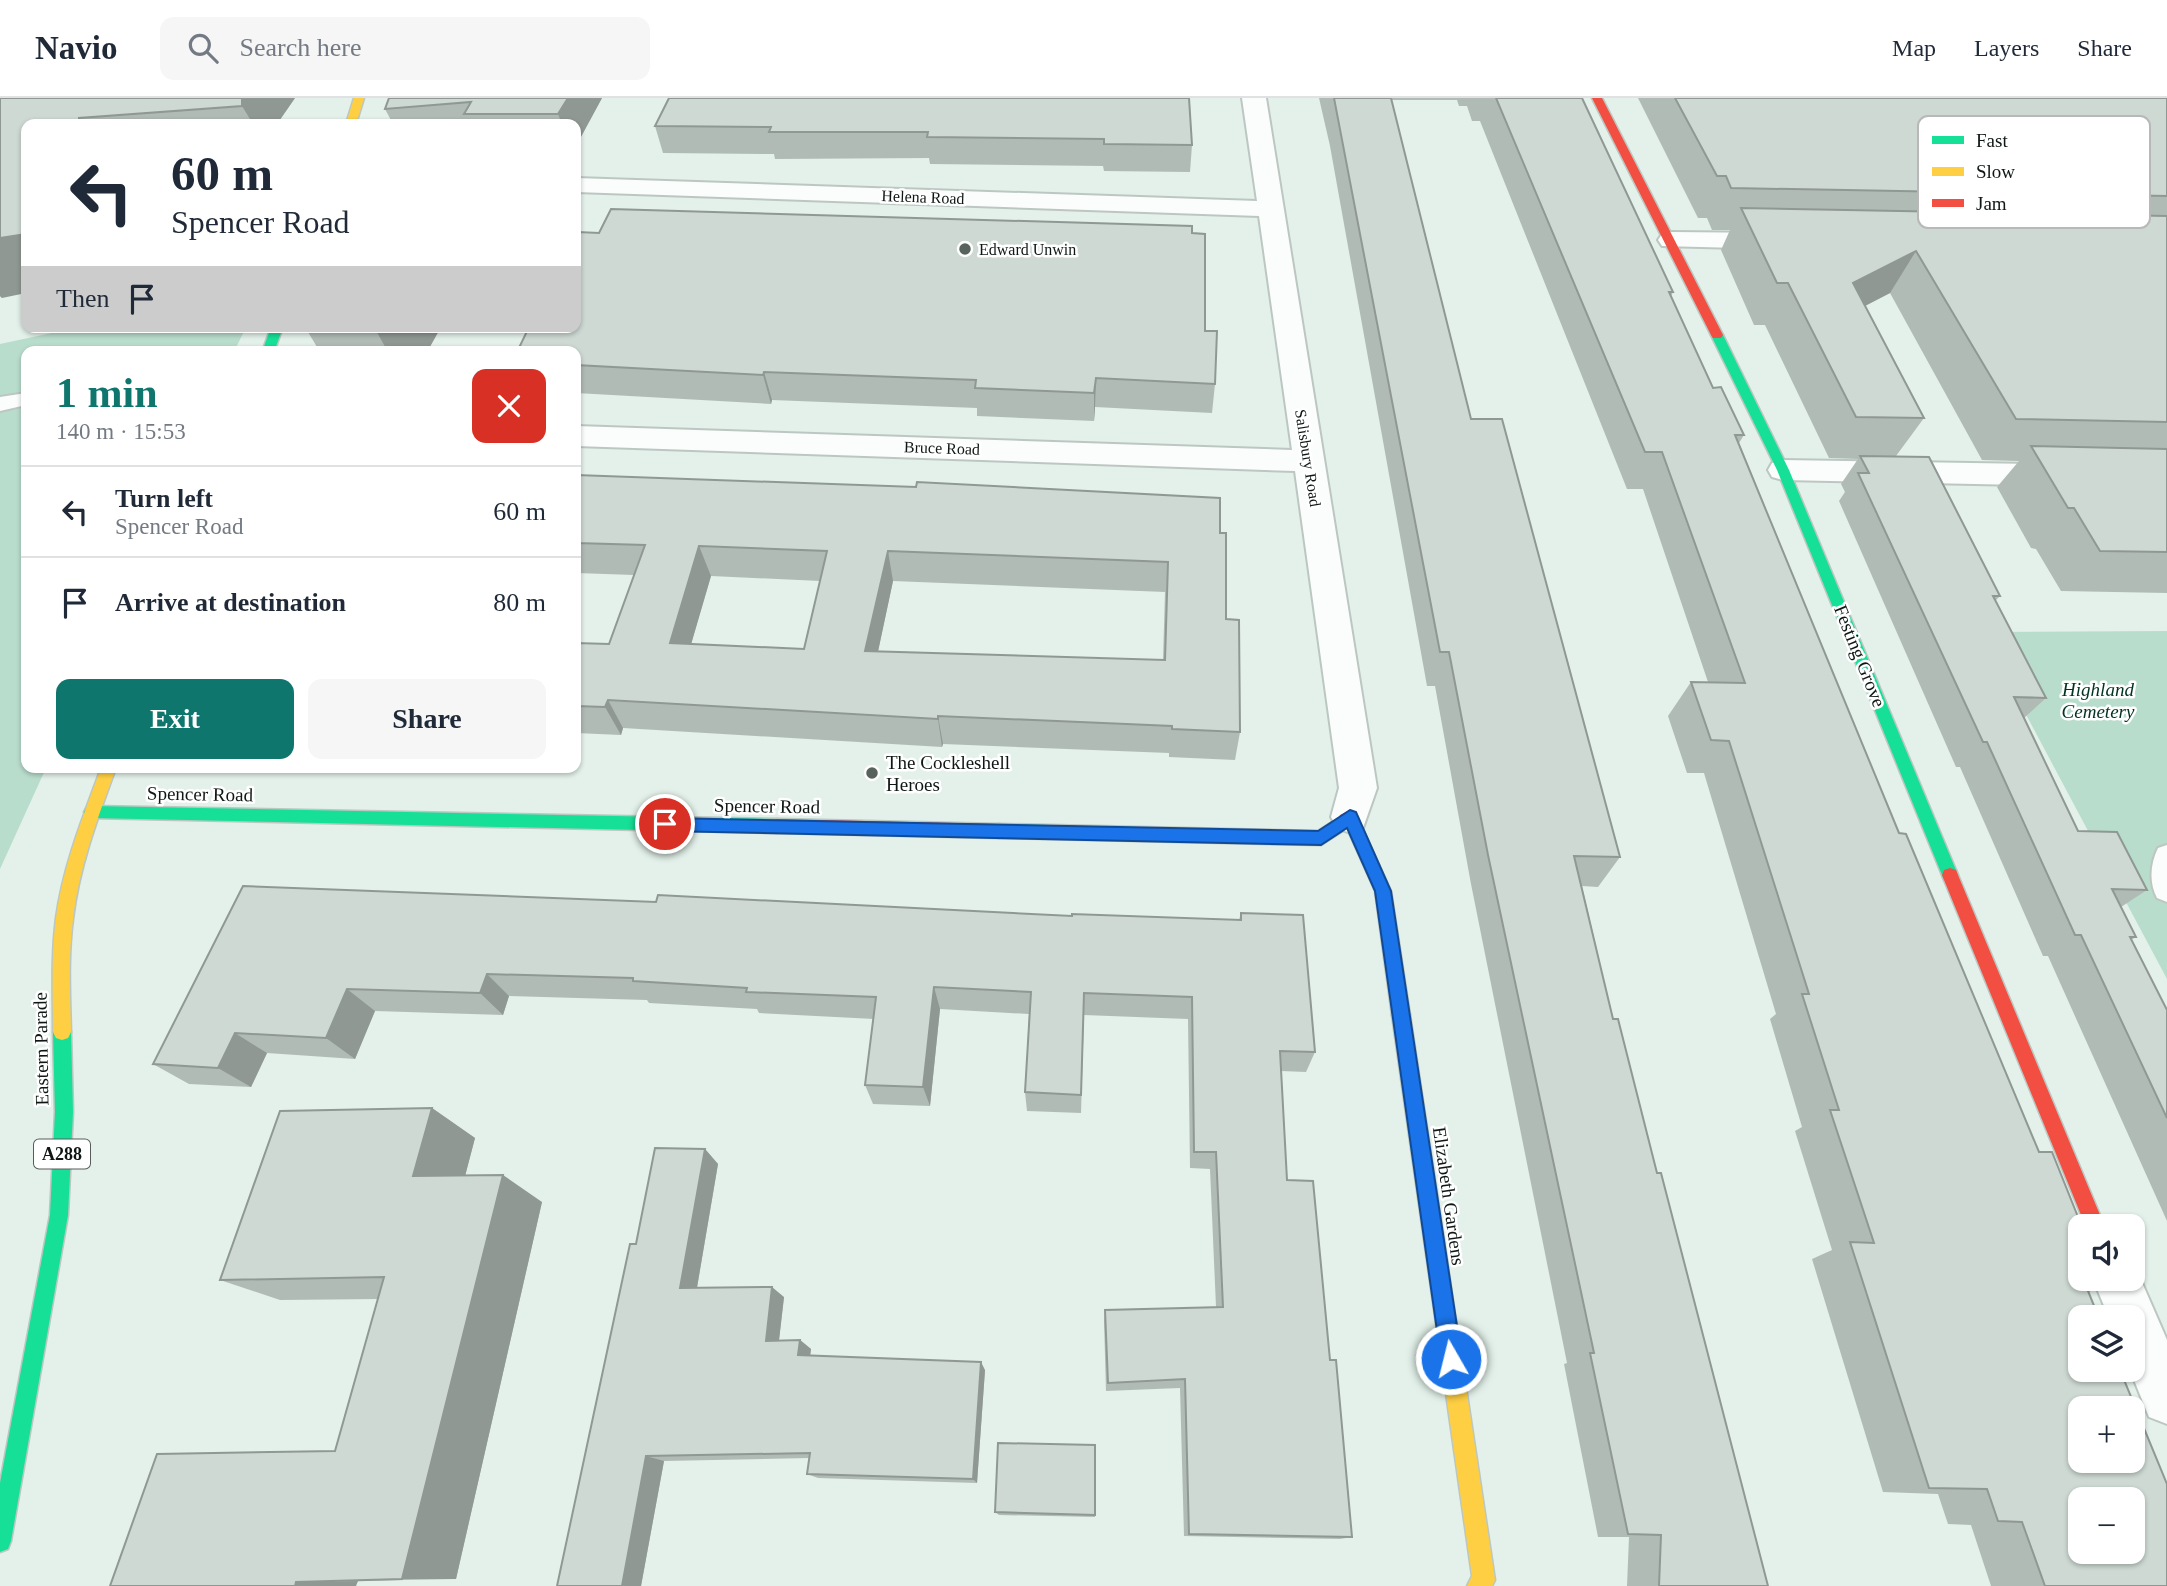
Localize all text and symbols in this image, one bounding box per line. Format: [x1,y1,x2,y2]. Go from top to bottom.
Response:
search box [160,17,650,80]
icon: search [184,29,222,67]
text: Navio [35,30,118,66]
text: Search here [240,33,361,62]
text: Map [1892,35,1936,61]
text: Layers [1974,35,2039,61]
text: Share [2077,35,2132,61]
legend [1918,116,2150,228]
text: Fast [1976,130,2008,151]
text: 60 m [171,146,273,201]
icon: left [56,147,147,238]
text: Slow [1976,161,2015,182]
street label: Helena Road [881,187,965,207]
text: Jam [1976,193,2007,214]
text: Spencer Road [171,204,350,240]
marker: Edward Unwin [957,241,973,257]
place label: Edward Unwin [979,241,1076,258]
icon: arrive [123,280,161,318]
text: Then [56,284,109,313]
button: close [472,369,546,443]
text: 1 min [56,370,158,416]
street label: Salisbury Road [1291,408,1324,508]
text: 140 m · 15:53 [56,419,186,444]
street label: Bruce Road [904,438,980,458]
text: Turn left [115,484,213,513]
icon: left [56,493,94,531]
text: 60 m [493,497,546,526]
text: Spencer Road [115,514,243,539]
icon: arrive [56,584,94,622]
text: Arrive at destination [115,588,346,617]
text: 80 m [493,588,546,617]
street label: Festing Grove [1830,602,1890,710]
button: Exit [56,679,294,759]
button: Share [308,679,546,759]
park label: Highland Cemetery [2061,679,2135,722]
place label: The Cockleshell Heroes [886,752,1010,795]
marker: The Cockleshell Heroes [864,765,880,781]
street label: Spencer Road [147,783,254,805]
pin [635,794,695,854]
street label: Spencer Road [714,795,821,817]
icon: arrive [646,805,684,843]
street label: Eastern Parade [30,992,52,1106]
street label: Elizabeth Gardens [1429,1125,1469,1267]
road number: A288 [34,1140,90,1168]
map controls [2068,1214,2145,1564]
button: sound [2068,1214,2145,1291]
button: layers [2068,1305,2145,1382]
position arrow [1414,1322,1488,1396]
button: + [2068,1396,2145,1473]
button: − [2068,1487,2145,1564]

